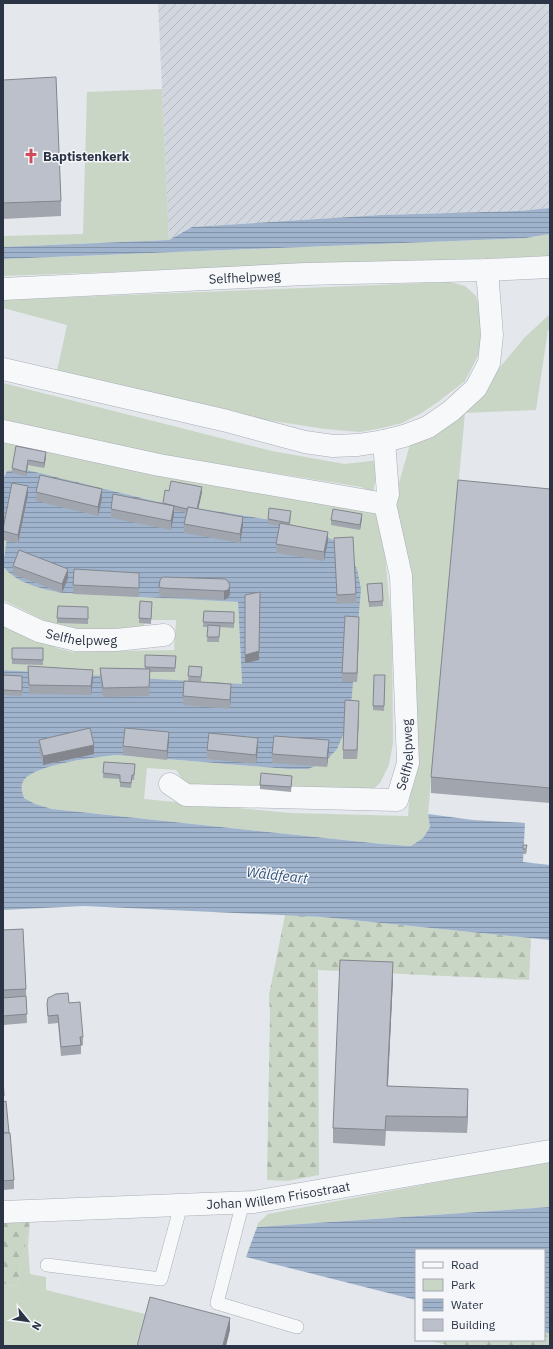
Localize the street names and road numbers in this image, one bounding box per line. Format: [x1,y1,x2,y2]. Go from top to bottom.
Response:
street label: Selfhelpweg [208,267,281,287]
street label: Selfhelpweg [44,624,117,649]
street label: Selfhelpweg [392,719,417,792]
street label: Johan Willem Frisostraat [206,1177,351,1212]

